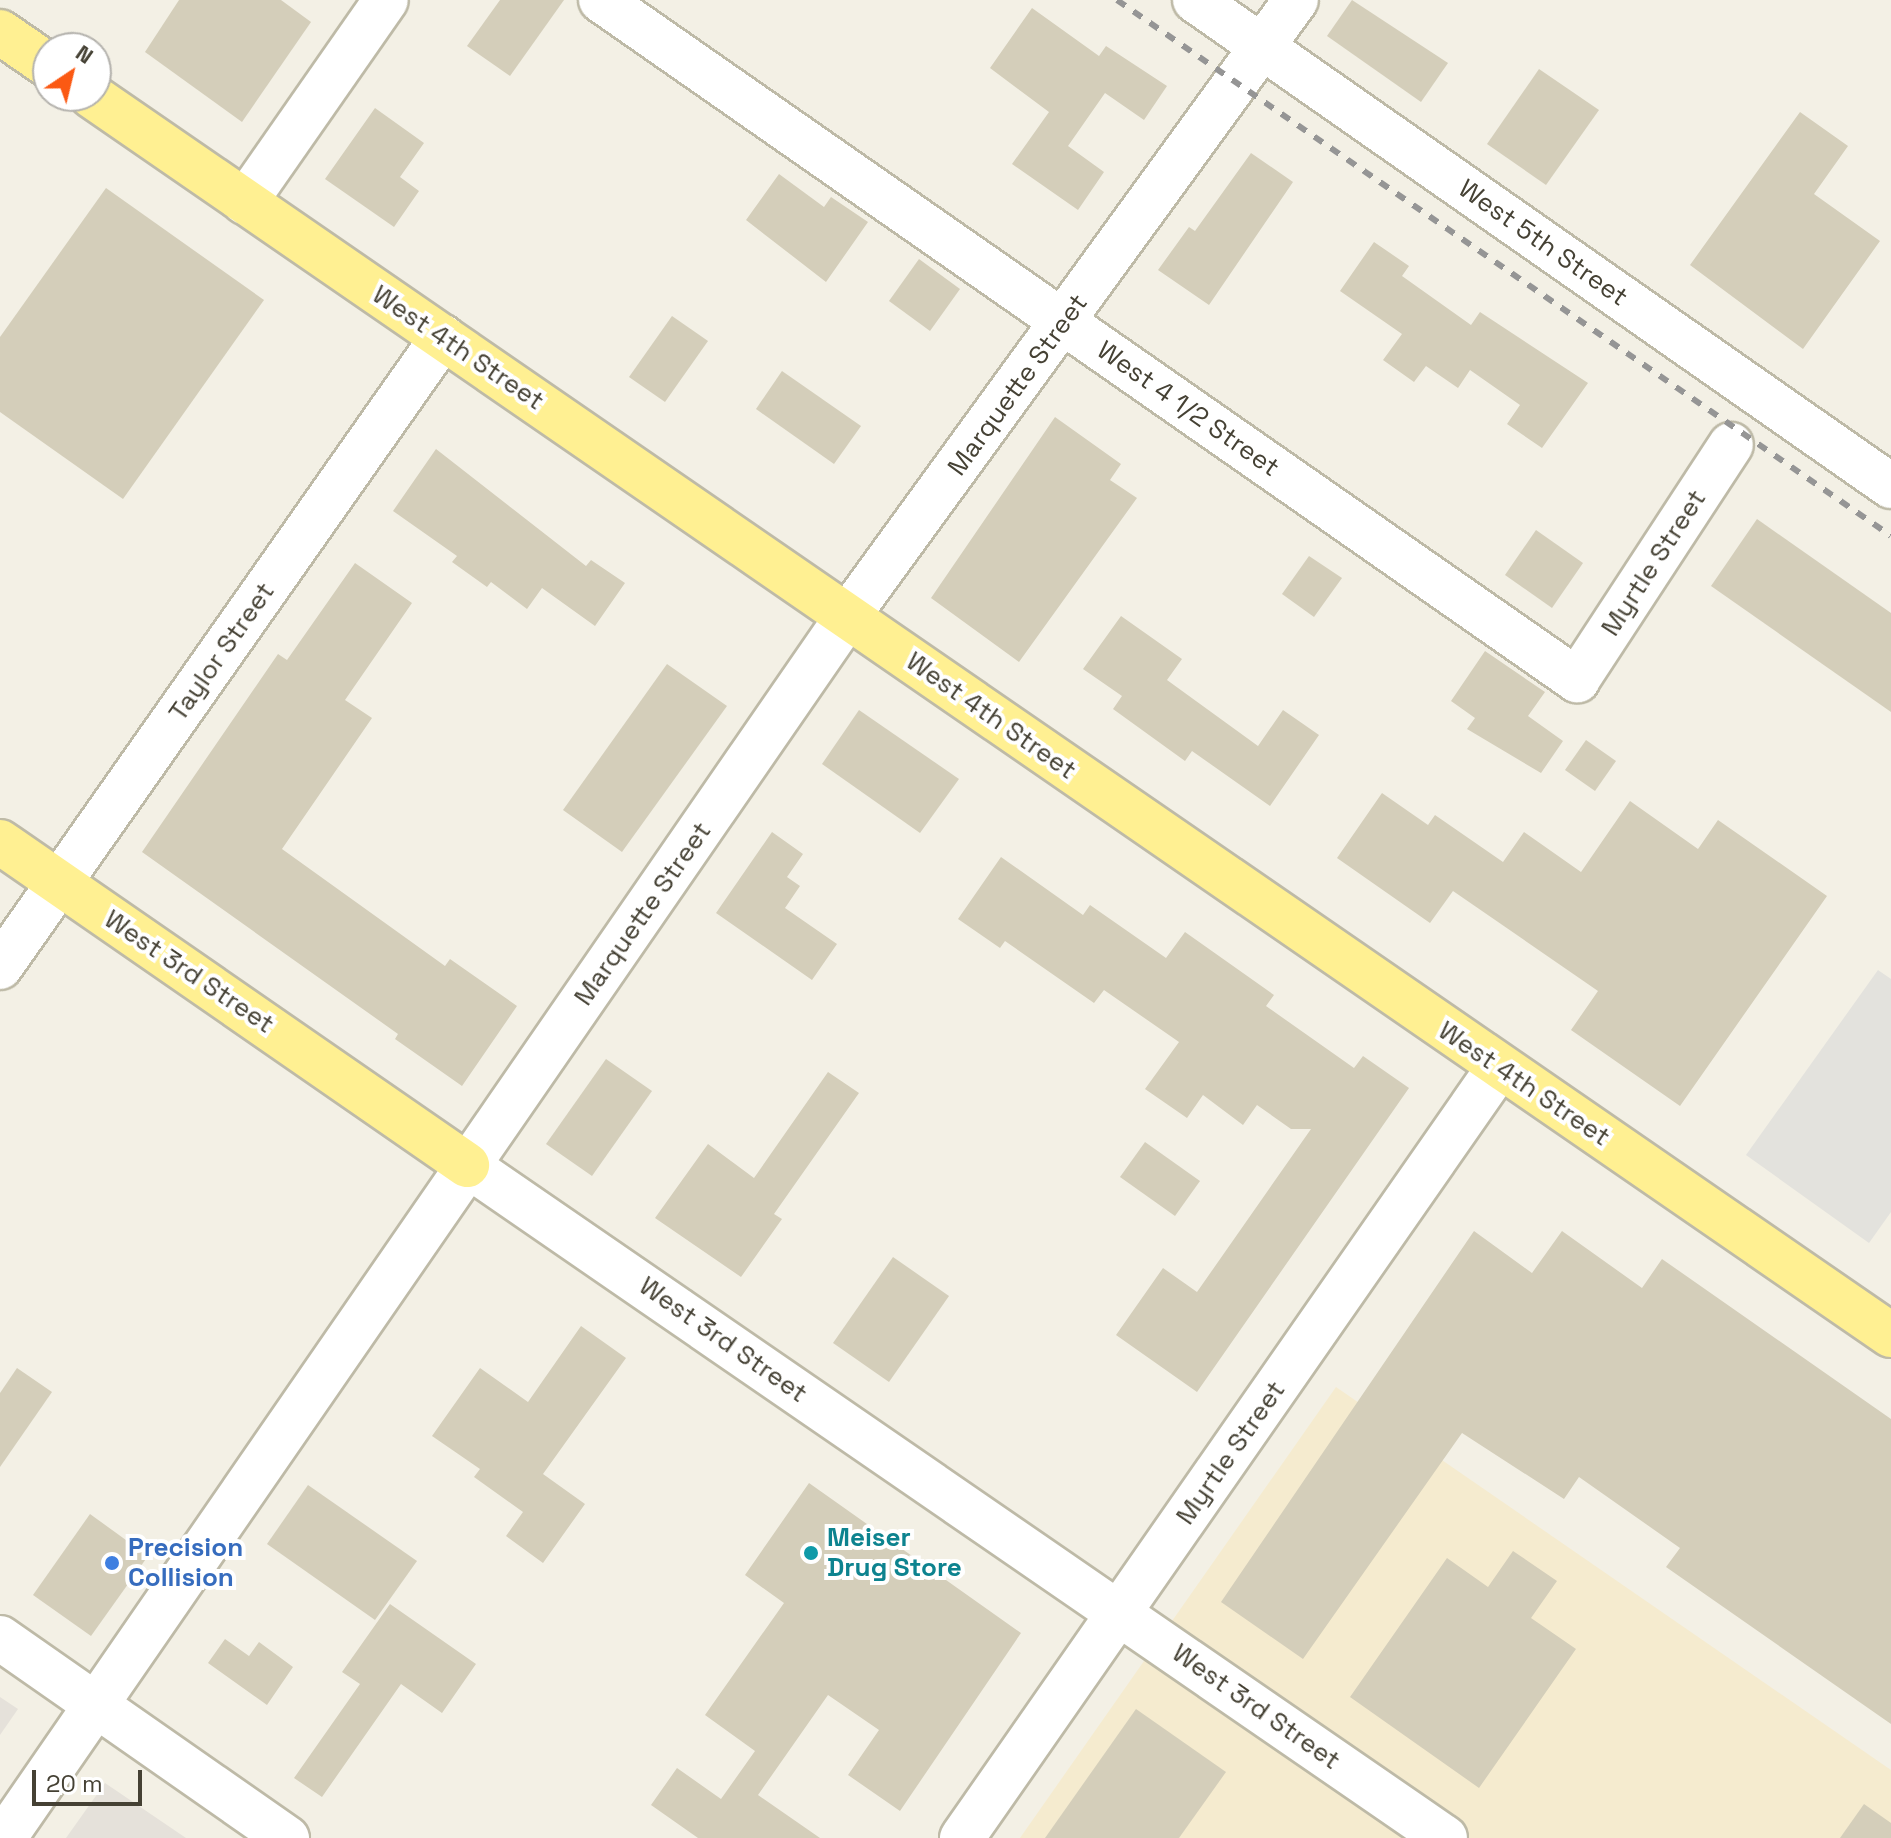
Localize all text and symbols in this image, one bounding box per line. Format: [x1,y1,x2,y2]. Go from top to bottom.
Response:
north arrow [32,32,112,112]
text: N [71,38,99,70]
street label: West 5th Street [1452,173,1634,313]
street label: West 4th Street [366,279,550,417]
street label: Marquette Street [942,288,1094,482]
street label: West 4 1/2 Street [1091,335,1285,483]
street label: Myrtle Street [1595,484,1713,642]
street label: Taylor Street [163,577,281,727]
street label: West 4th Street [900,646,1082,786]
street label: Marquette Street [568,816,718,1012]
street label: West 3rd Street [98,904,280,1040]
street label: West 4th Street [1432,1015,1616,1153]
street label: West 3rd Street [633,1271,813,1409]
street label: Myrtle Street [1170,1375,1292,1531]
place label: Meiser Drug Store [827,1522,962,1584]
place label: Precision Collision [128,1532,243,1594]
marker: Meiser Drug Store [802,1544,820,1562]
marker: Precision Collision [103,1554,121,1572]
street label: West 3rd Street [1166,1638,1346,1776]
scale bar [36,1754,146,1804]
text: 20 m [46,1768,103,1799]

